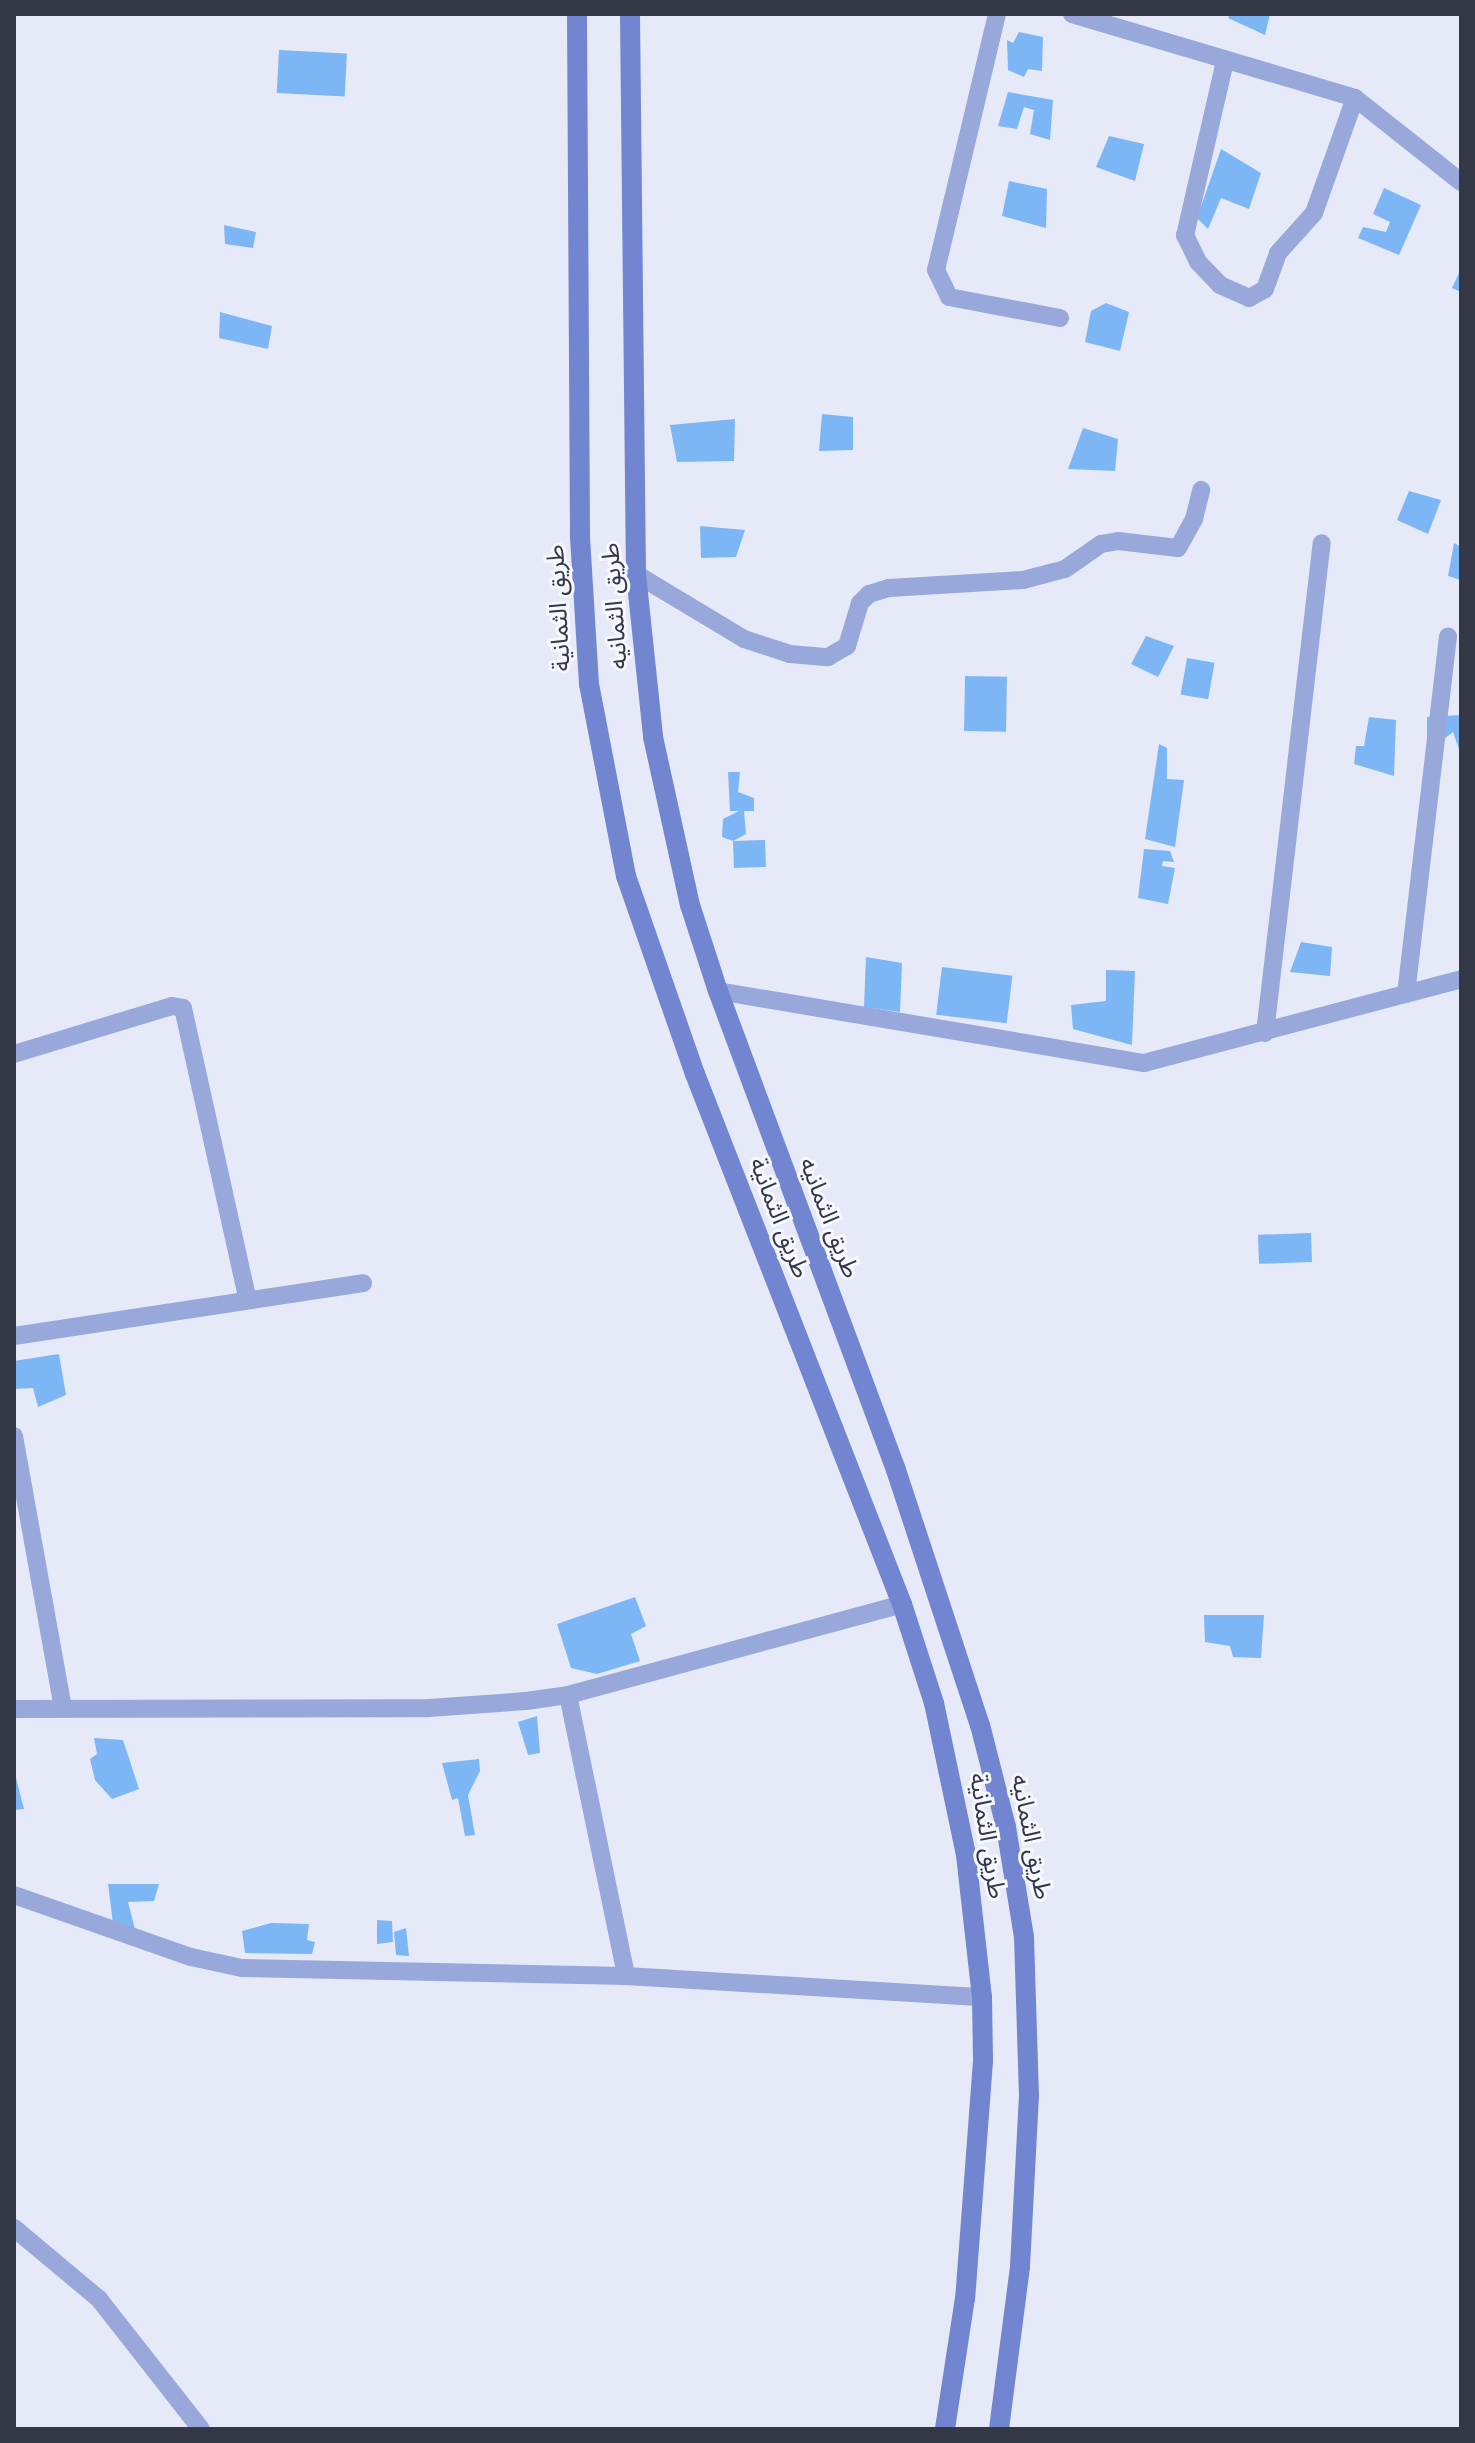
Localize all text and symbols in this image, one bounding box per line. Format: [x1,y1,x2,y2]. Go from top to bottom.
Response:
street label: طريق الثمانيه [596,542,634,670]
street label: طريق الثمانية [541,544,577,672]
street label: طريق الثمانية [743,1154,815,1282]
street label: طريق الثمانيه [793,1154,865,1282]
street label: طريق الثمانية [963,1771,1011,1901]
street label: طريق الثمانيه [1005,1772,1057,1902]

